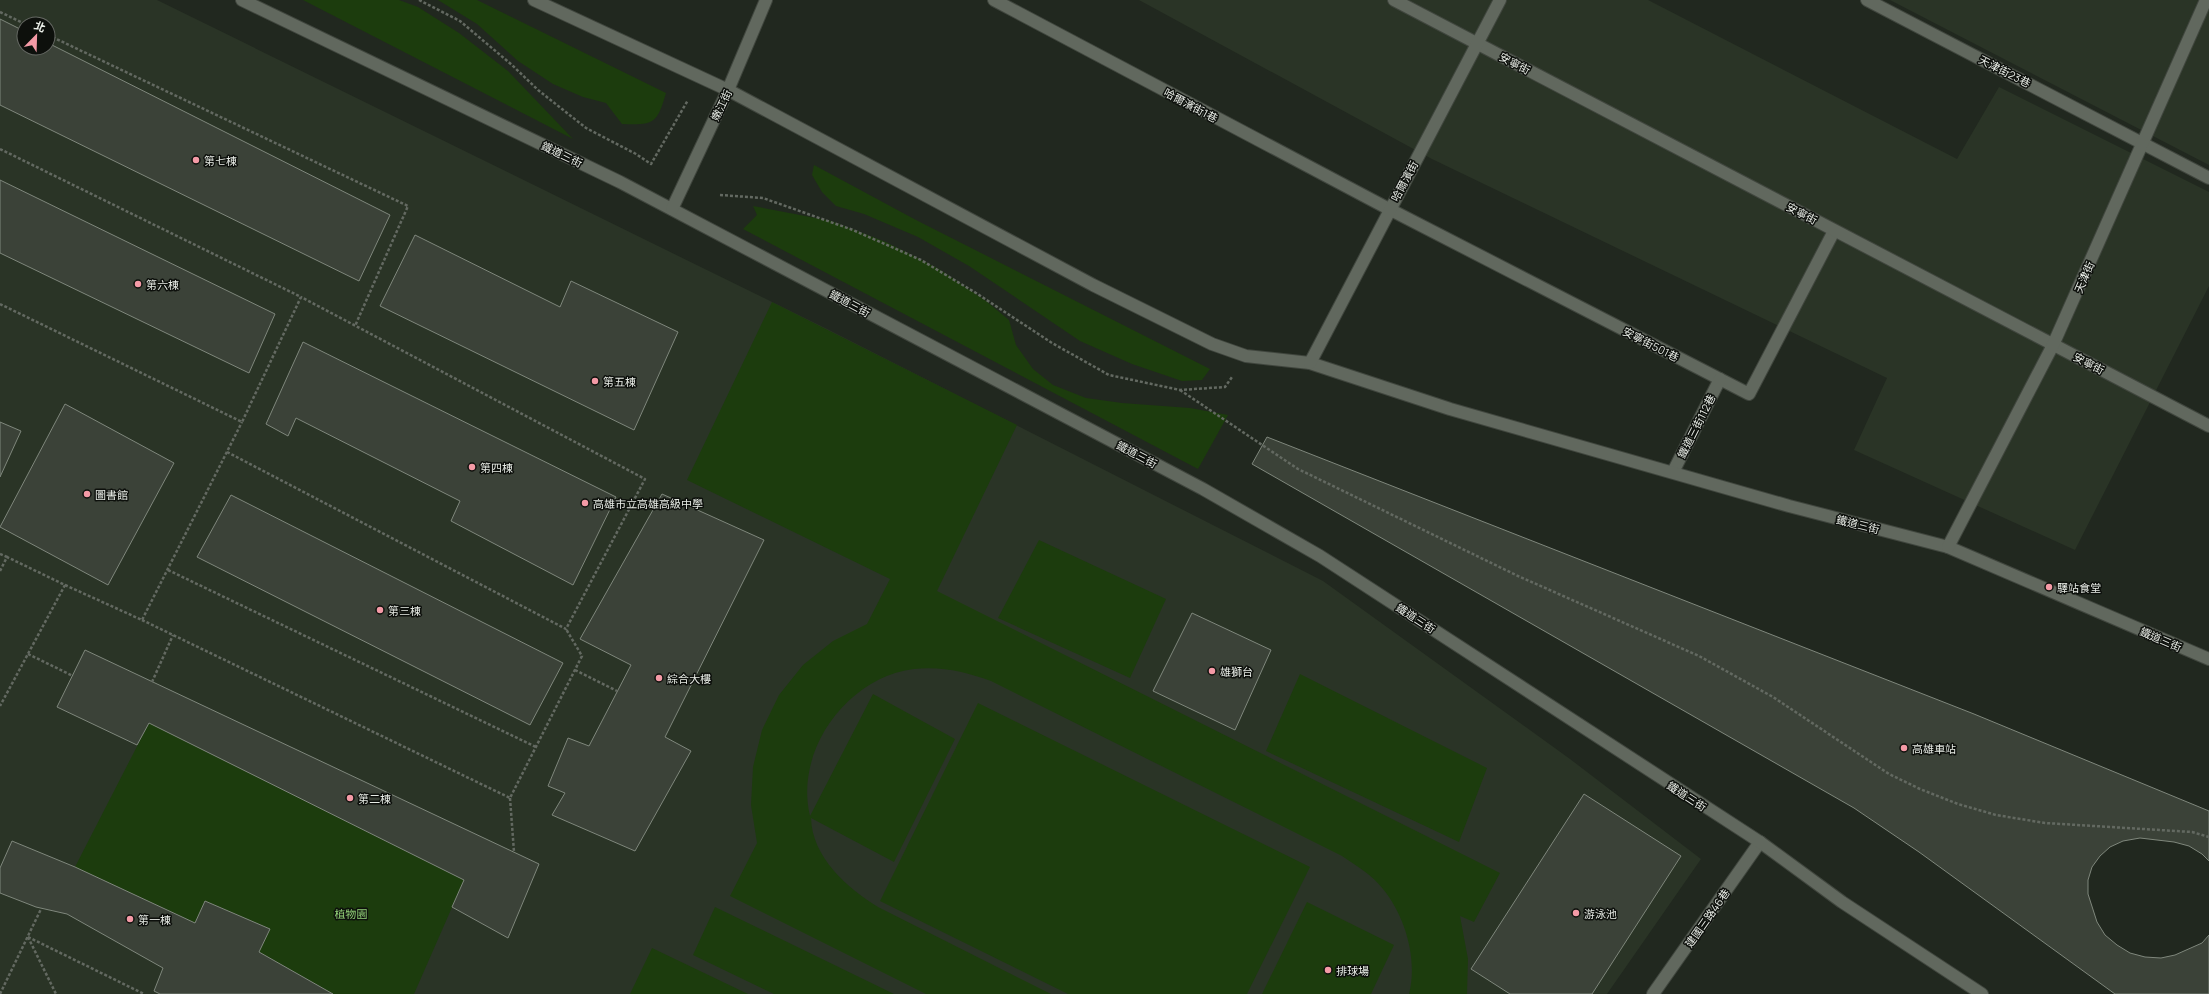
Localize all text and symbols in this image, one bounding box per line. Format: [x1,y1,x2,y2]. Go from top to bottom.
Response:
north arrow [16,16,56,56]
text: 北 [32,17,48,35]
street label: 安寧街 [1497,49,1533,77]
street label: 天津街23巷 [1976,52,2034,90]
street label: 哈爾濱街1巷 [1161,84,1221,126]
street label: 嫩江街 [707,87,735,123]
street label: 鐵道三街 [539,138,585,170]
place label: 第七棟 [204,153,237,168]
marker: 第七棟 [191,155,201,165]
street label: 哈爾濱街 [1387,158,1421,204]
street label: 安寧街 [1784,199,1820,227]
street label: 天津街 [2070,259,2098,295]
place label: 第六棟 [146,277,179,292]
marker: 第六棟 [133,279,143,289]
street label: 鐵道三街 [827,286,873,320]
street label: 安寧街501巷 [1620,323,1682,365]
street label: 安寧街 [2071,349,2107,377]
place label: 第五棟 [603,374,636,389]
marker: 第五棟 [590,376,600,386]
street label: 鐵道三街112巷 [1673,391,1719,461]
street label: 鐵道三街 [1114,437,1160,471]
place label: 第四棟 [480,460,513,475]
marker: 第四棟 [467,462,477,472]
place label: 圖書館 [95,487,128,502]
marker: 圖書館 [82,489,92,499]
place label: 高雄市立高雄高級中學 [593,496,703,511]
marker: 高雄市立高雄高級中學 [580,498,590,508]
street label: 鐵道三街 [1835,511,1881,537]
place label: 驛站食堂 [2057,580,2101,595]
marker: 驛站食堂 [2044,582,2054,592]
street label: 鐵道三街 [1393,600,1439,636]
place label: 第三棟 [388,603,421,618]
marker: 第三棟 [375,605,385,615]
street label: 鐵道三街 [2138,624,2184,654]
place label: 雄獅台 [1220,664,1253,679]
marker: 雄獅台 [1207,666,1217,676]
place label: 綜合大樓 [667,671,711,686]
marker: 綜合大樓 [654,673,664,683]
place label: 高雄車站 [1912,741,1956,756]
marker: 高雄車站 [1899,743,1909,753]
street label: 鐵道三街 [1664,778,1710,814]
place label: 第二棟 [358,791,391,806]
marker: 第二棟 [345,793,355,803]
street label: 建國三路46巷 [1681,886,1733,950]
park label: 植物園 [335,906,368,921]
place label: 游泳池 [1584,906,1617,921]
marker: 游泳池 [1571,908,1581,918]
place label: 第一棟 [138,912,171,927]
marker: 第一棟 [125,914,135,924]
place label: 排球場 [1336,963,1369,978]
marker: 排球場 [1323,965,1333,975]

